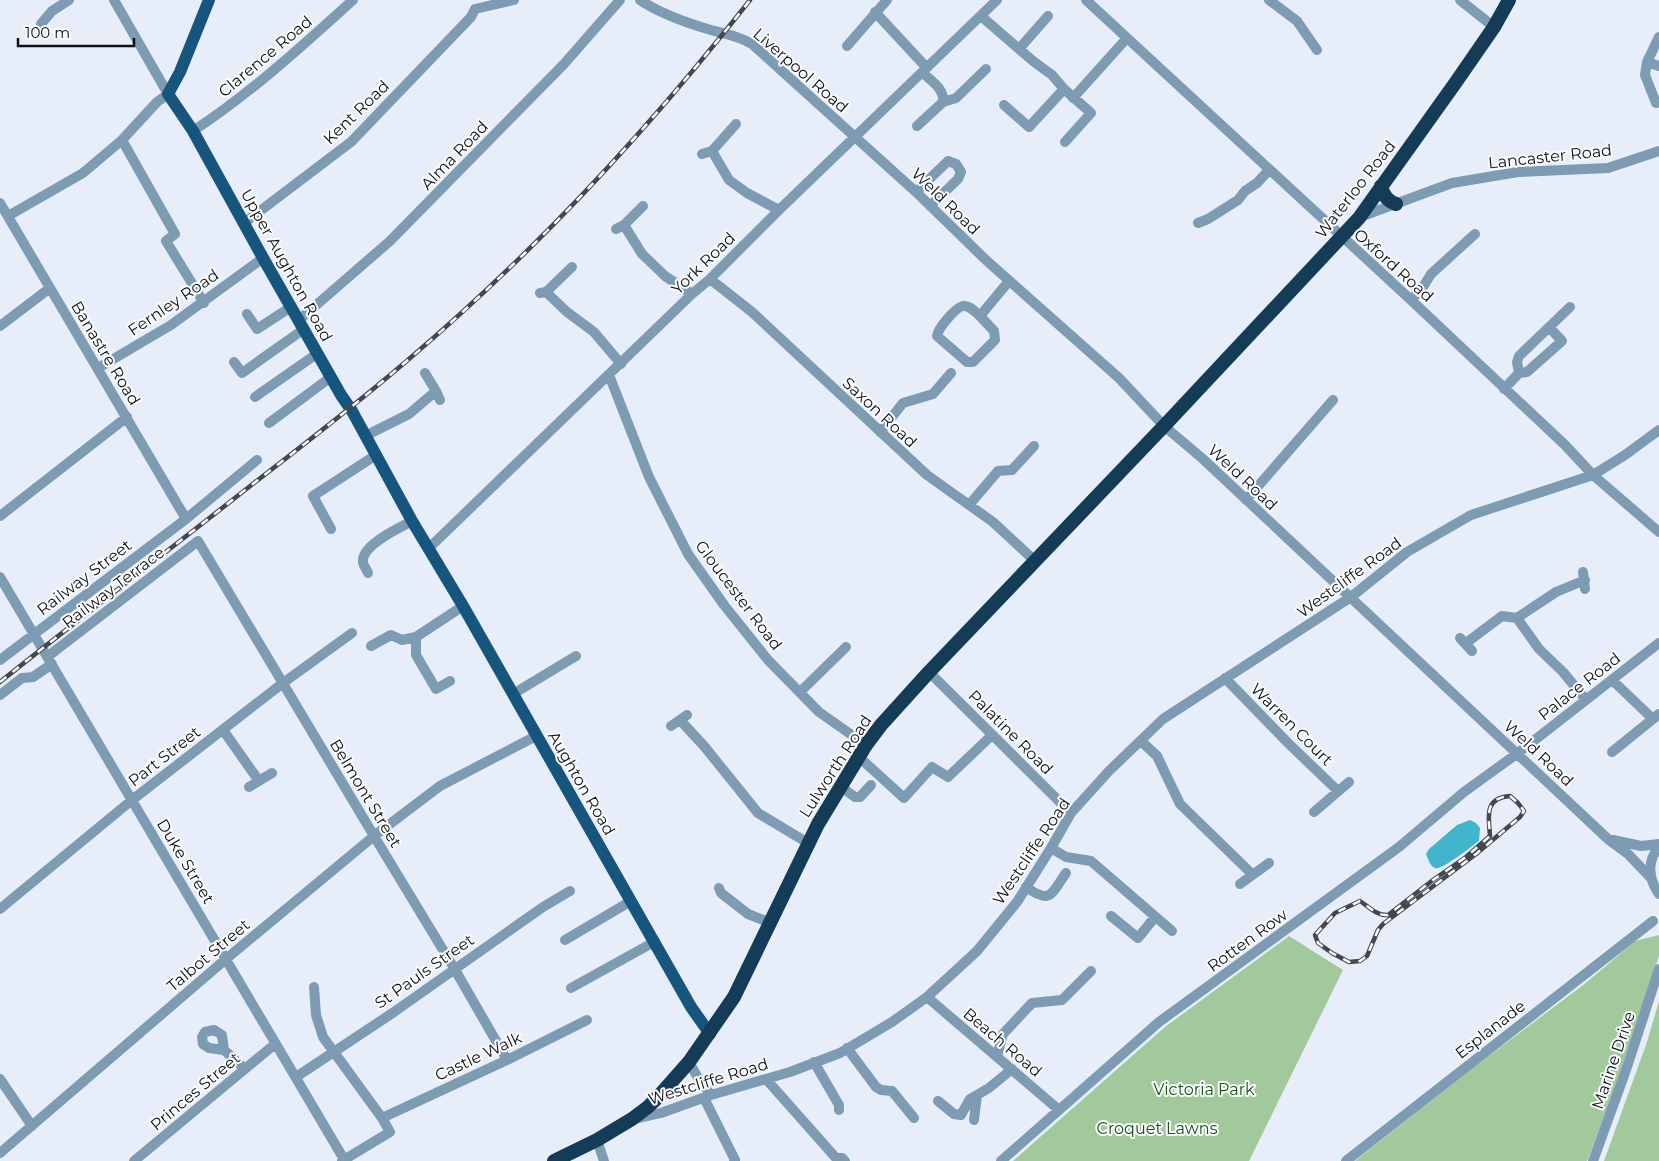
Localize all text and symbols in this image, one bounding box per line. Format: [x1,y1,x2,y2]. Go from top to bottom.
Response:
street label: Clarence Road [215,12,316,101]
scale bar [18,15,134,47]
text: 100 m [25,23,70,42]
street label: Liverpool Road [749,24,852,117]
street label: Kent Road [320,76,393,148]
street label: Alma Road [417,117,492,194]
street label: Waterloo Road [1311,137,1399,242]
street label: Lancaster Road [1487,141,1613,172]
street label: Weld Road [907,164,984,239]
street label: Upper Aughton Road [237,186,336,345]
street label: Oxford Road [1350,225,1437,306]
street label: York Road [668,228,739,298]
street label: Fernley Road [124,265,222,340]
street label: Banastre Road [67,298,144,409]
street label: Saxon Road [839,373,921,452]
street label: Weld Road [1204,440,1281,514]
street label: Westcliffe Road [1293,533,1405,622]
street label: Railway Street [33,535,136,619]
street label: Gloucester Road [691,537,786,654]
street label: Railway Terrace [58,543,168,632]
street label: Palace Road [1534,648,1624,724]
street label: Warren Court [1247,679,1337,770]
street label: Palatine Road [964,686,1057,779]
street label: Lulworth Road [795,712,876,821]
street label: Weld Road [1500,716,1577,790]
street label: Part Street [124,722,205,790]
street label: Aughton Road [544,728,619,839]
street label: Belmont Street [326,736,406,851]
street label: Westcliffe Road [989,794,1074,908]
street label: Duke Street [153,815,219,907]
street label: Rotten Row [1204,905,1291,976]
street label: Talbot Street [163,915,254,996]
street label: St Pauls Street [371,930,478,1013]
street label: Esplanade [1451,996,1529,1063]
street label: Beach Road [960,1004,1046,1081]
street label: Marine Drive [1588,1009,1639,1111]
street label: Castle Walk [432,1028,525,1085]
street label: Princes Street [147,1048,244,1134]
street label: Westcliffe Road [646,1054,770,1109]
park label: Victoria Park [1153,1080,1255,1099]
park label: Croquet Lawns [1097,1119,1218,1138]

